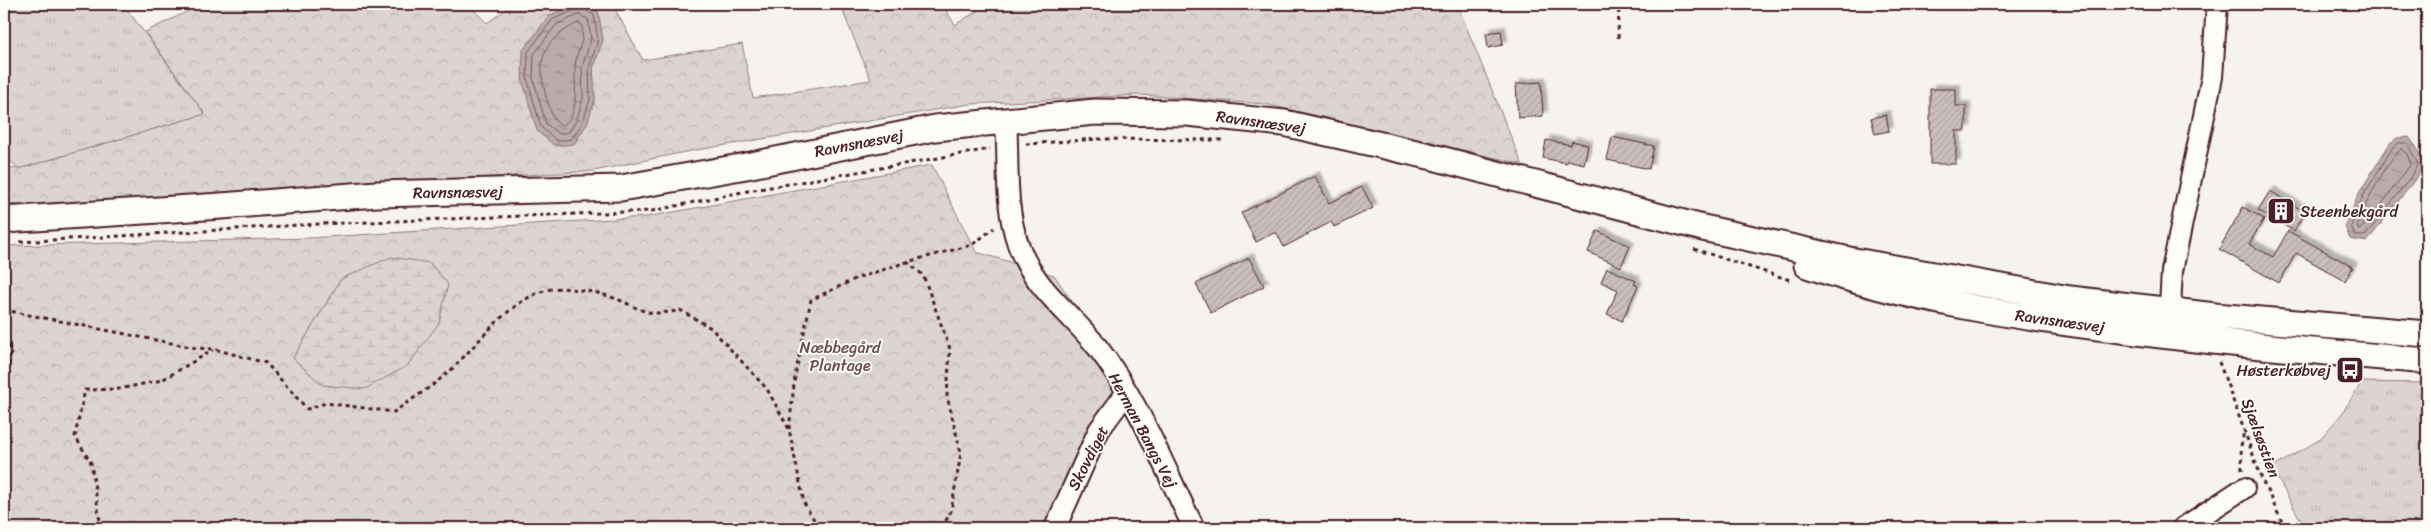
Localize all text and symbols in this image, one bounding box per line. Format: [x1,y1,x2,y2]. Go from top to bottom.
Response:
street label: Ravnsnæsvej [1214,101,1309,143]
street label: Ravnsnæsvej [812,120,907,166]
street label: Ravnsnæsvej [413,177,504,207]
building icon: Steenbekgård [2266,196,2296,226]
place label: Steenbekgård [2300,197,2400,226]
street label: Ravnsnæsvej [2013,300,2108,342]
park label: Næbbegård Plantage [800,333,882,380]
bus stop icon: Høsterkøbvej [2335,355,2365,385]
place label: Høsterkøbvej [2236,356,2332,385]
street label: Herman Bangs Vej [1100,367,1186,494]
street label: Sjælsøstien [2233,394,2289,482]
street label: Skovdiget [1059,420,1117,496]

